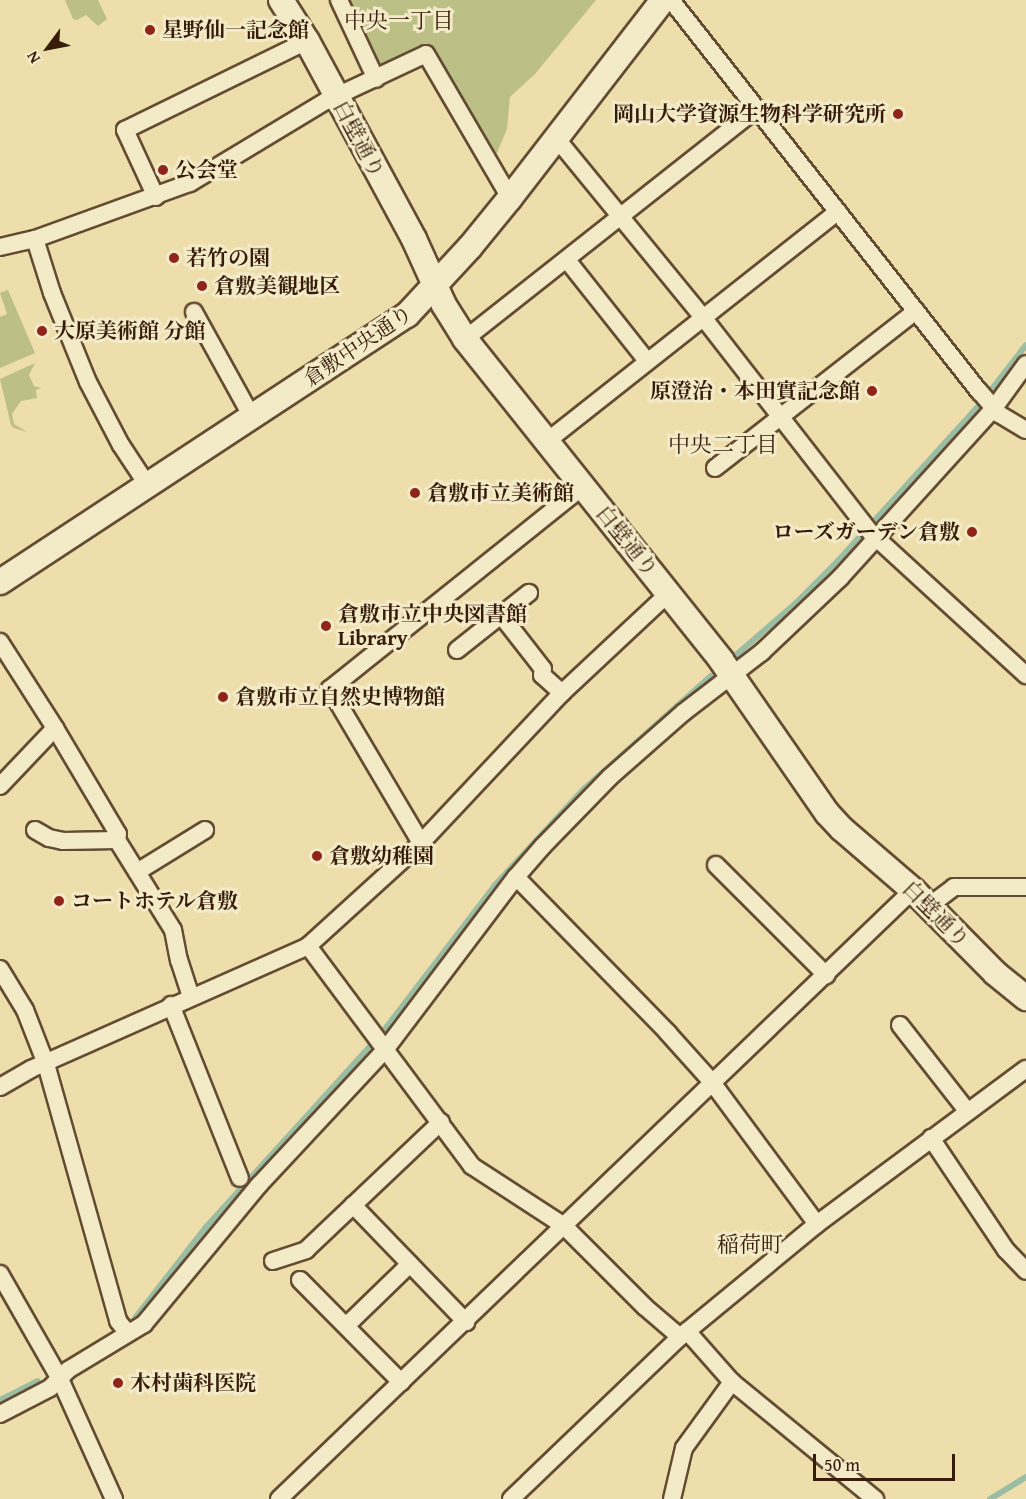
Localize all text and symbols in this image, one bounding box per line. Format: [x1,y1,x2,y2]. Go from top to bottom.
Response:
district label: 中央一丁目 [344,8,454,34]
place label: 星野仙一記念館 [162,17,309,43]
north arrow [18,18,78,78]
marker: 星野仙一記念館 [143,23,157,37]
text: N [20,47,46,68]
street label: 白壁通り [328,96,390,182]
place label: 岡山大学資源生物科学研究所 [613,101,886,127]
marker: 岡山大学資源生物科学研究所 [891,107,905,121]
place label: 公会堂 [175,157,238,183]
marker: 公会堂 [156,163,170,177]
place label: 若竹の園 [186,245,270,271]
marker: 若竹の園 [167,251,181,265]
place label: 倉敷美観地区 [214,273,340,299]
marker: 倉敷美観地区 [195,279,209,293]
street label: 倉敷中央通り [299,300,417,392]
place label: 大原美術館 分館 [54,318,206,344]
marker: 大原美術館 分館 [35,324,49,338]
place label: 原澄治・本田實記念館 [650,378,860,404]
marker: 原澄治・本田實記念館 [865,384,879,398]
district label: 中央二丁目 [668,432,778,458]
place label: 倉敷市立美術館 [427,480,574,506]
marker: 倉敷市立美術館 [408,486,422,500]
street label: 白壁通り [591,500,663,582]
place label: ローズガーデン倉敷 [771,519,960,545]
marker: ローズガーデン倉敷 [965,525,979,539]
place label: 倉敷市立中央図書館 Library [338,601,527,651]
marker: 倉敷市立中央図書館 Library [319,619,333,633]
place label: 倉敷市立自然史博物館 [235,684,445,710]
marker: 倉敷市立自然史博物館 [216,690,230,704]
place label: 倉敷幼稚園 [329,843,434,869]
marker: 倉敷幼稚園 [310,849,324,863]
street label: 白壁通り [897,875,975,953]
place label: コートホテル倉敷 [71,888,239,914]
marker: コートホテル倉敷 [52,894,66,908]
district label: 稲荷町 [717,1232,783,1258]
place label: 木村歯科医院 [130,1370,256,1396]
marker: 木村歯科医院 [111,1376,125,1390]
scale bar [816,1442,958,1480]
text: 50 m [824,1451,860,1478]

